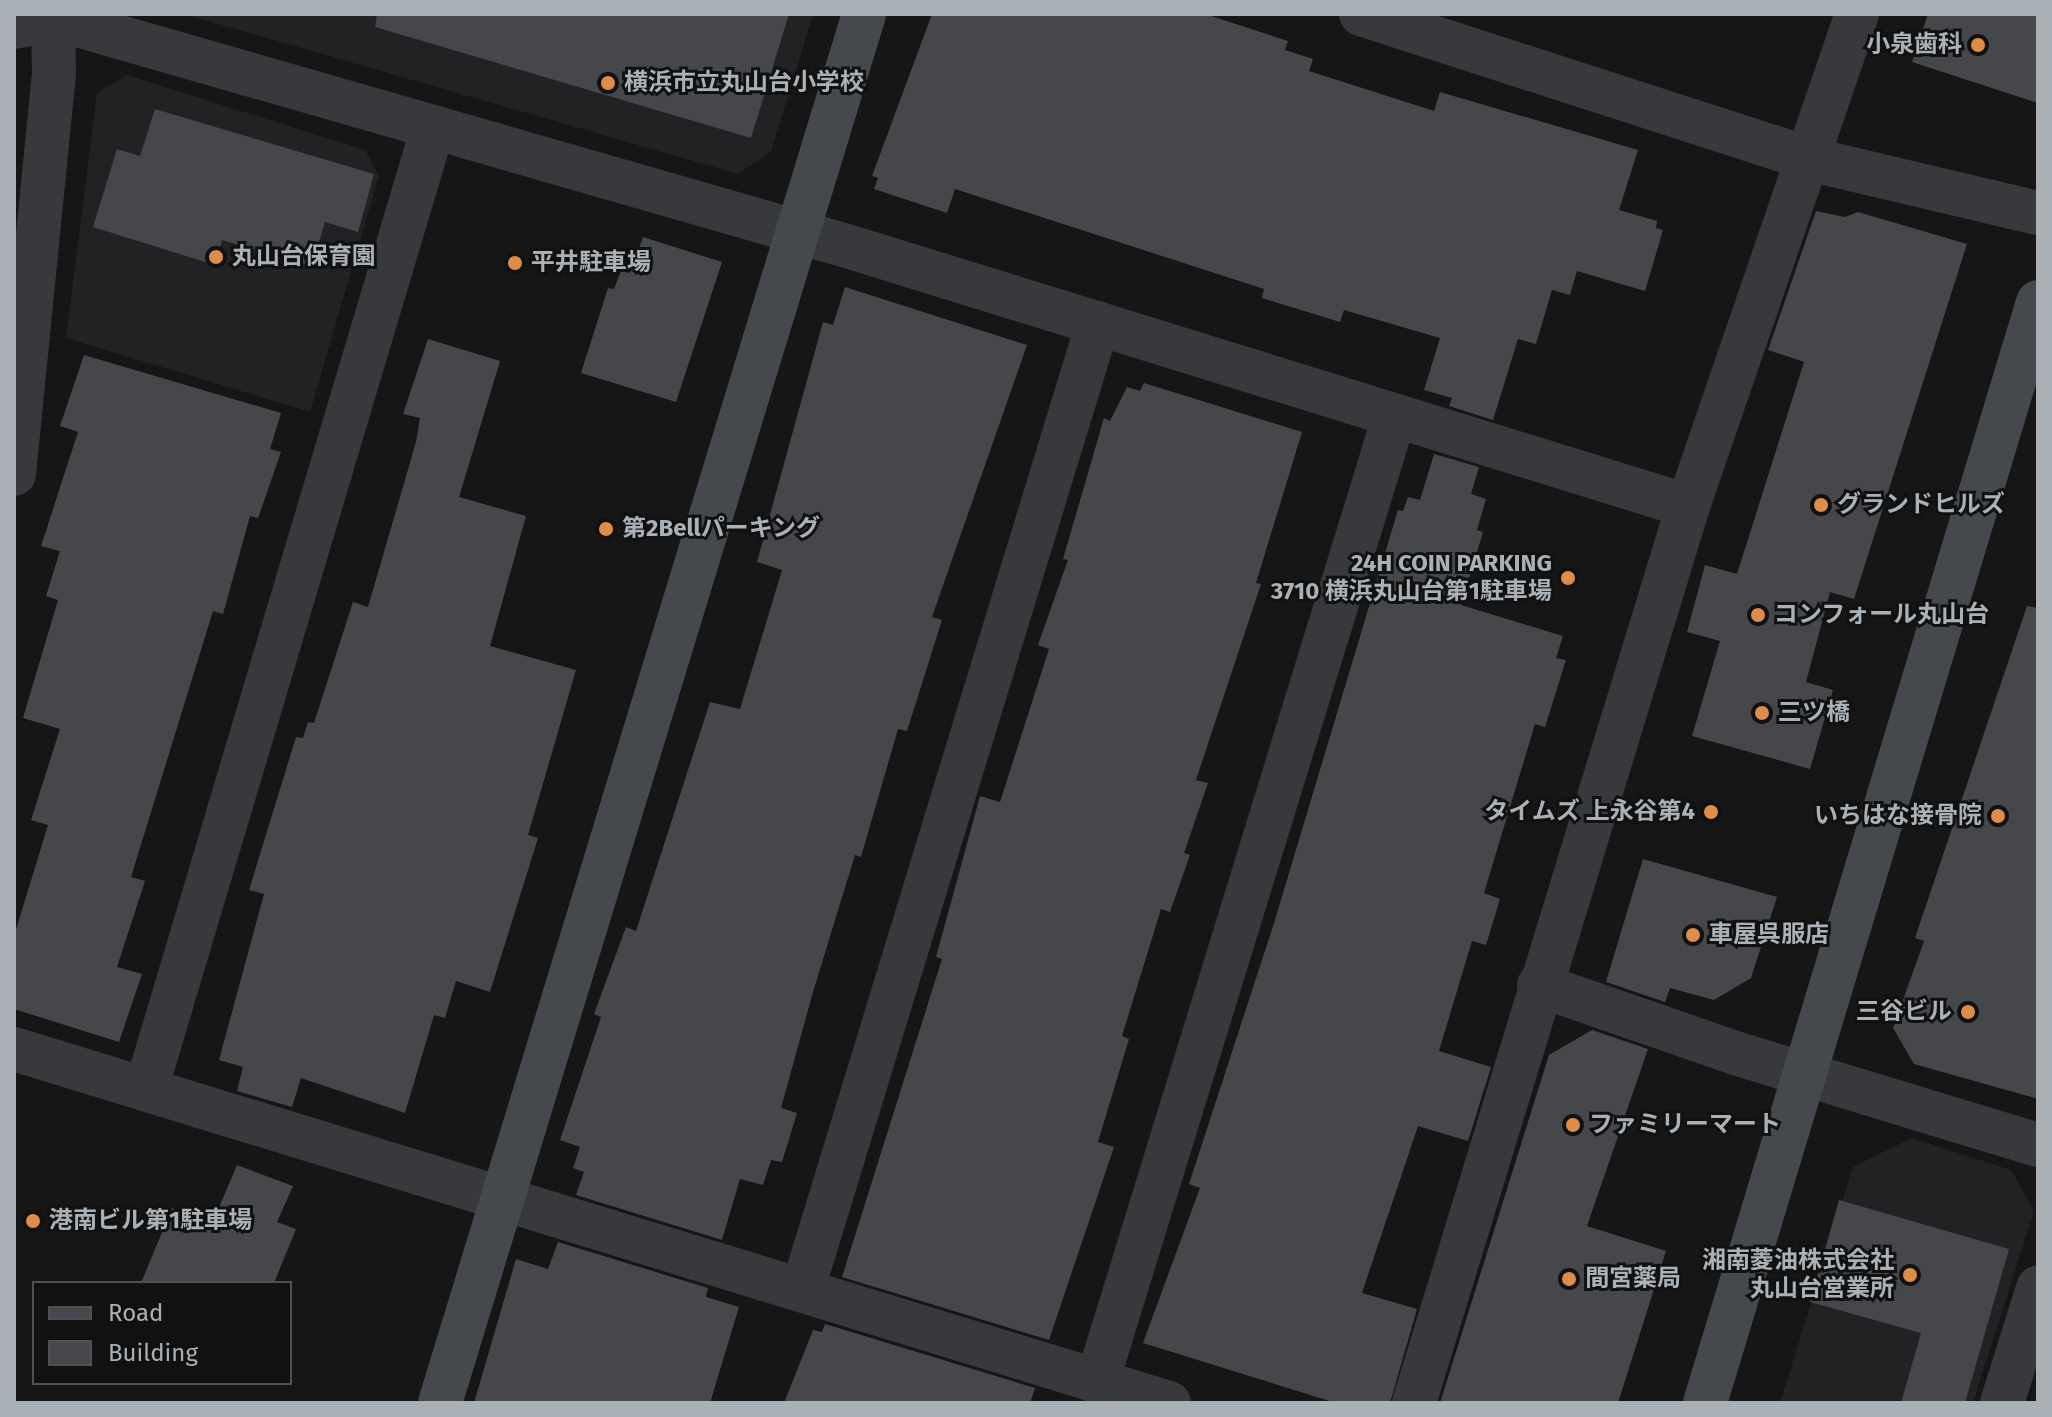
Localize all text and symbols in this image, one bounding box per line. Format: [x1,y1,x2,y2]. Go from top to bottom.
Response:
place label: 小泉歯科 [1866,31,1962,59]
marker: 小泉歯科 [1969,36,1987,54]
place label: 横浜市立丸山台小学校 [624,69,864,97]
marker: 横浜市立丸山台小学校 [599,74,617,92]
place label: 丸山台保育園 [232,243,376,271]
marker: 丸山台保育園 [207,248,225,266]
place label: 平井駐車場 [531,249,651,277]
marker: 平井駐車場 [506,254,524,272]
place label: グランドヒルズ [1837,491,2005,519]
marker: グランドヒルズ [1812,496,1830,514]
place label: 第2Bellパーキング [622,515,821,543]
marker: 第2Bellパーキング [597,520,615,538]
place label: 24H COIN PARKING 3710 横浜丸山台第1駐車場 [1271,550,1552,606]
marker: 24H COIN PARKING 3710 横浜丸山台第1駐車場 [1559,569,1577,587]
place label: コンフォール丸山台 [1774,601,1990,629]
marker: コンフォール丸山台 [1749,606,1767,624]
place label: 三ツ橋 [1778,699,1850,727]
marker: 三ツ橋 [1753,704,1771,722]
place label: タイムズ 上永谷第4 [1484,798,1695,826]
place label: いちはな接骨院 [1814,802,1982,830]
marker: タイムズ 上永谷第4 [1702,803,1720,821]
marker: いちはな接骨院 [1989,807,2007,825]
place label: 車屋呉服店 [1709,921,1829,949]
marker: 車屋呉服店 [1684,926,1702,944]
place label: 三谷ビル [1856,998,1952,1026]
marker: 三谷ビル [1959,1003,1977,1021]
place label: ファミリーマート [1589,1111,1781,1139]
marker: ファミリーマート [1564,1116,1582,1134]
place label: 港南ビル第1駐車場 [49,1207,252,1235]
marker: 港南ビル第1駐車場 [24,1212,42,1230]
place label: 湘南菱油株式会社 丸山台営業所 [1702,1247,1894,1303]
place label: 間宮薬局 [1585,1265,1681,1293]
marker: 湘南菱油株式会社 丸山台営業所 [1901,1266,1919,1284]
marker: 間宮薬局 [1560,1270,1578,1288]
legend [32,1281,292,1385]
text: Road [108,1299,163,1327]
text: Building [108,1339,198,1367]

